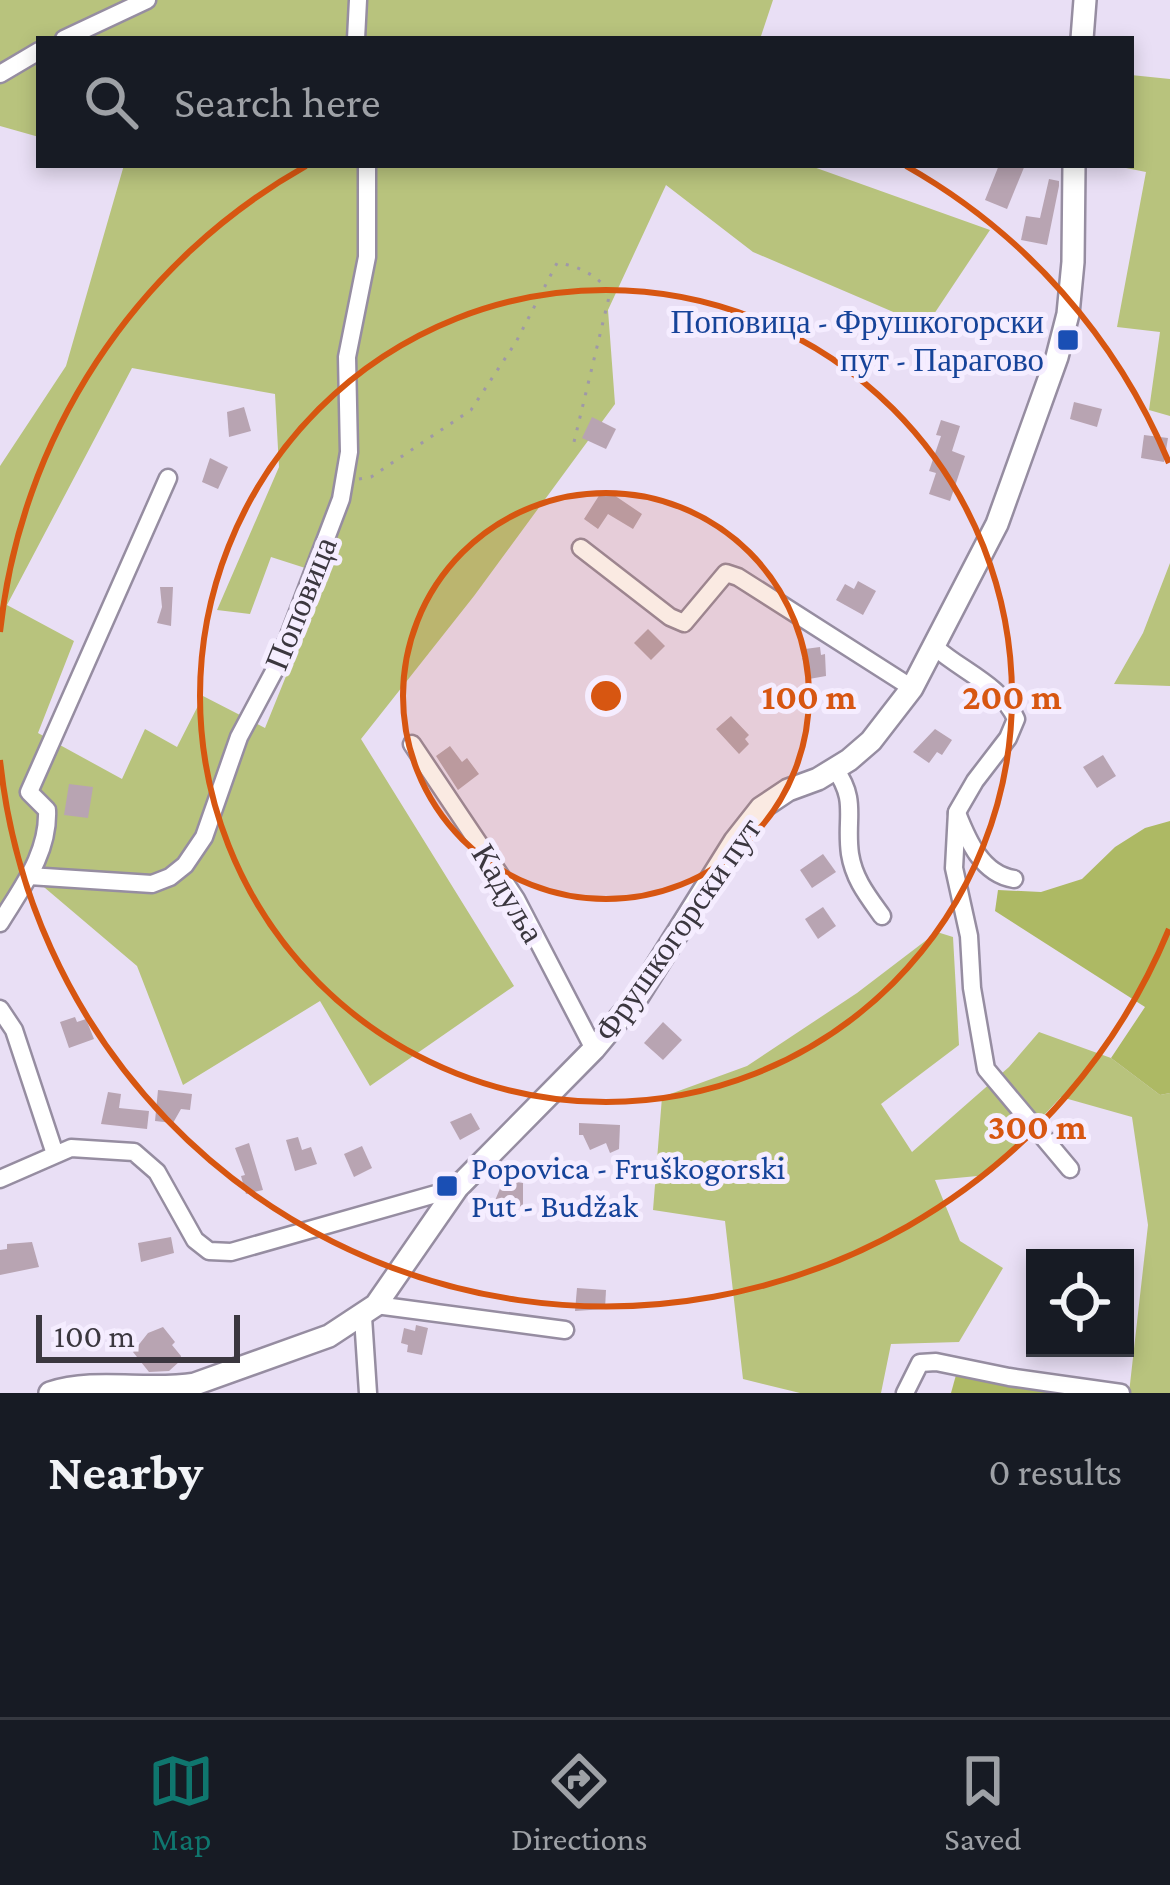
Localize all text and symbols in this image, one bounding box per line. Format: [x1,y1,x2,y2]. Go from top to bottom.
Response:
search box [36,36,1134,168]
icon: search [78,69,144,135]
text: Search here [174,77,381,127]
place label: Поповица - Фрушкогорски пут - Парагово [671,303,1044,378]
marker: Поповица - Фрушкогорски пут - Парагово [1055,327,1081,353]
street label: Поповица [257,531,344,675]
centre of rings [585,675,627,717]
text: 100 m [762,677,857,717]
text: 200 m [962,677,1062,717]
street label: Фрушкогорски пут [587,811,768,1048]
street label: Кадуља [465,837,552,949]
text: 300 m [988,1107,1087,1147]
place label: Popovica - Fruškogorski Put - Budžak [471,1149,785,1224]
marker: Popovica - Fruškogorski Put - Budžak [434,1173,460,1199]
map controls [1026,1249,1134,1357]
button: locate [1026,1249,1134,1357]
scale bar [36,1309,240,1362]
text: 100 m [54,1317,135,1354]
text: Nearby [48,1443,203,1500]
text: 0 results [988,1450,1122,1493]
tab: Map [148,1748,214,1857]
tab: Directions [511,1748,648,1857]
tab: Saved [944,1748,1022,1857]

